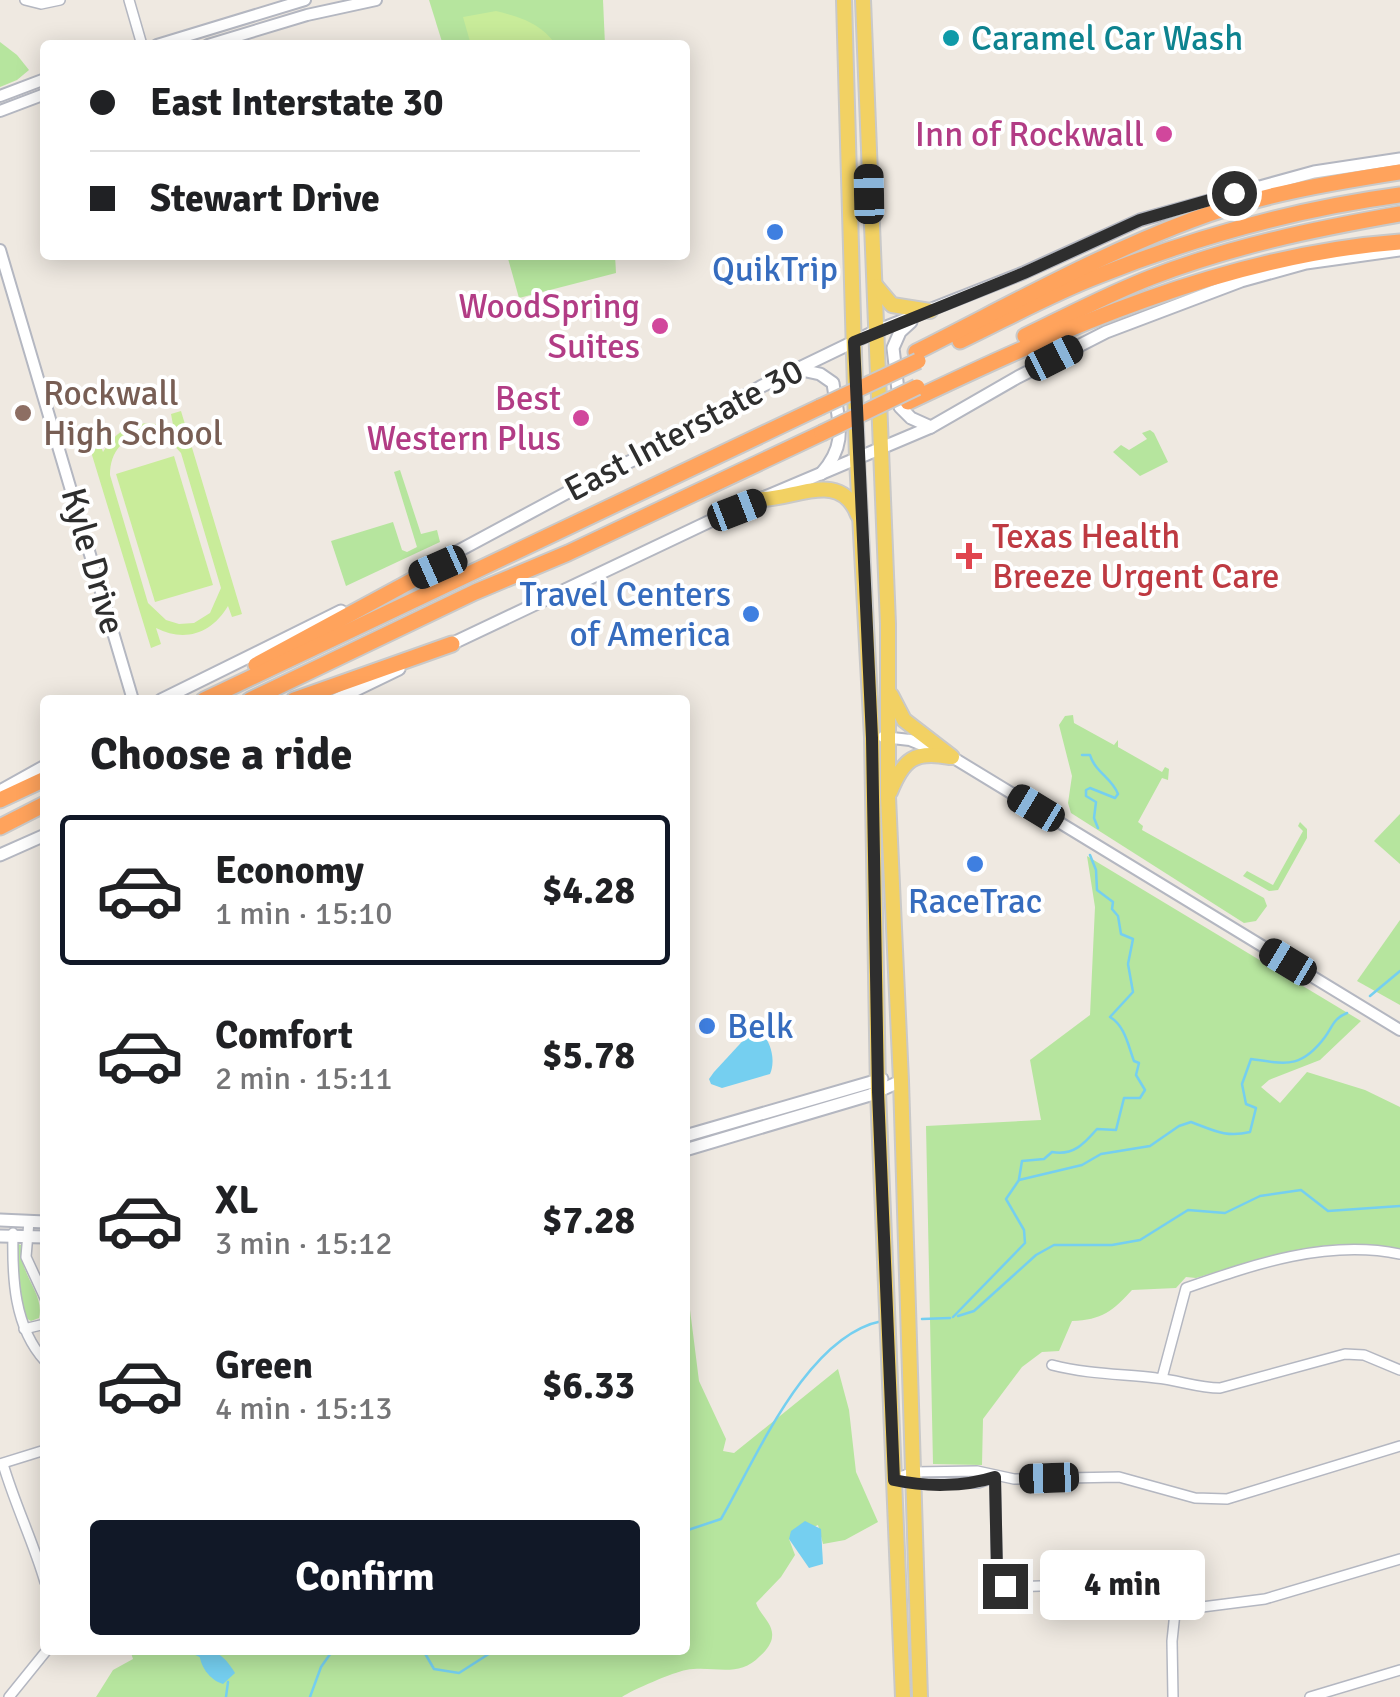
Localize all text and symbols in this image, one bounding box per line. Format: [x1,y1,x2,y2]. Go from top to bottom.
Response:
place label: Caramel Car Wash [971,17,1243,60]
marker: Caramel Car Wash [940,27,962,49]
text: East Interstate 30 [150,79,444,126]
place label: Inn of Rockwall [915,113,1144,156]
marker: Inn of Rockwall [1153,123,1175,145]
car [853,164,885,224]
route start [1212,171,1257,216]
text: Stewart Drive [150,175,380,222]
marker: QuikTrip [764,221,786,243]
place label: QuikTrip [712,248,838,291]
place label: WoodSpring Suites [458,285,640,368]
marker: WoodSpring Suites [649,315,671,337]
car [1020,331,1088,385]
street label: East Interstate 30 [557,349,811,511]
place label: Rockwall High School [43,372,223,455]
place label: Best Western Plus [366,377,561,460]
marker: Rockwall High School [12,402,34,424]
marker: Best Western Plus [570,407,592,429]
street label: Kyle Drive [52,483,134,639]
car [704,485,770,535]
place label: Texas Health Breeze Urgent Care [992,515,1280,598]
car [404,541,472,593]
marker: Texas Health Breeze Urgent Care [956,543,982,569]
place label: Travel Centers of America [520,573,731,656]
marker: Travel Centers of America [740,603,762,625]
text: Choose a ride [90,727,353,782]
car [1003,780,1069,836]
icon: car [95,845,185,935]
text: Economy [215,847,364,894]
marker: RaceTrac [964,853,986,875]
text: $4.28 [542,867,635,914]
place label: RaceTrac [908,880,1042,923]
text: 1 min · 15:10 [215,894,393,933]
car [1255,934,1321,990]
place label: Belk [727,1005,794,1048]
icon: car [95,1010,185,1100]
text: Comfort [215,1012,353,1059]
marker: Belk [696,1015,718,1037]
text: $5.78 [542,1032,635,1079]
text: 2 min · 15:11 [215,1059,393,1098]
icon: car [95,1175,185,1265]
text: XL [215,1177,258,1224]
text: $7.28 [542,1197,635,1244]
text: 3 min · 15:12 [215,1224,393,1263]
icon: car [95,1340,185,1430]
text: Green [215,1342,313,1389]
text: $6.33 [542,1362,635,1409]
text: 4 min · 15:13 [215,1389,393,1428]
car [1018,1462,1080,1494]
button: Confirm [90,1520,640,1635]
callout: 4 min [1040,1551,1205,1621]
route end [983,1564,1028,1609]
text: 4 min [1084,1565,1161,1604]

